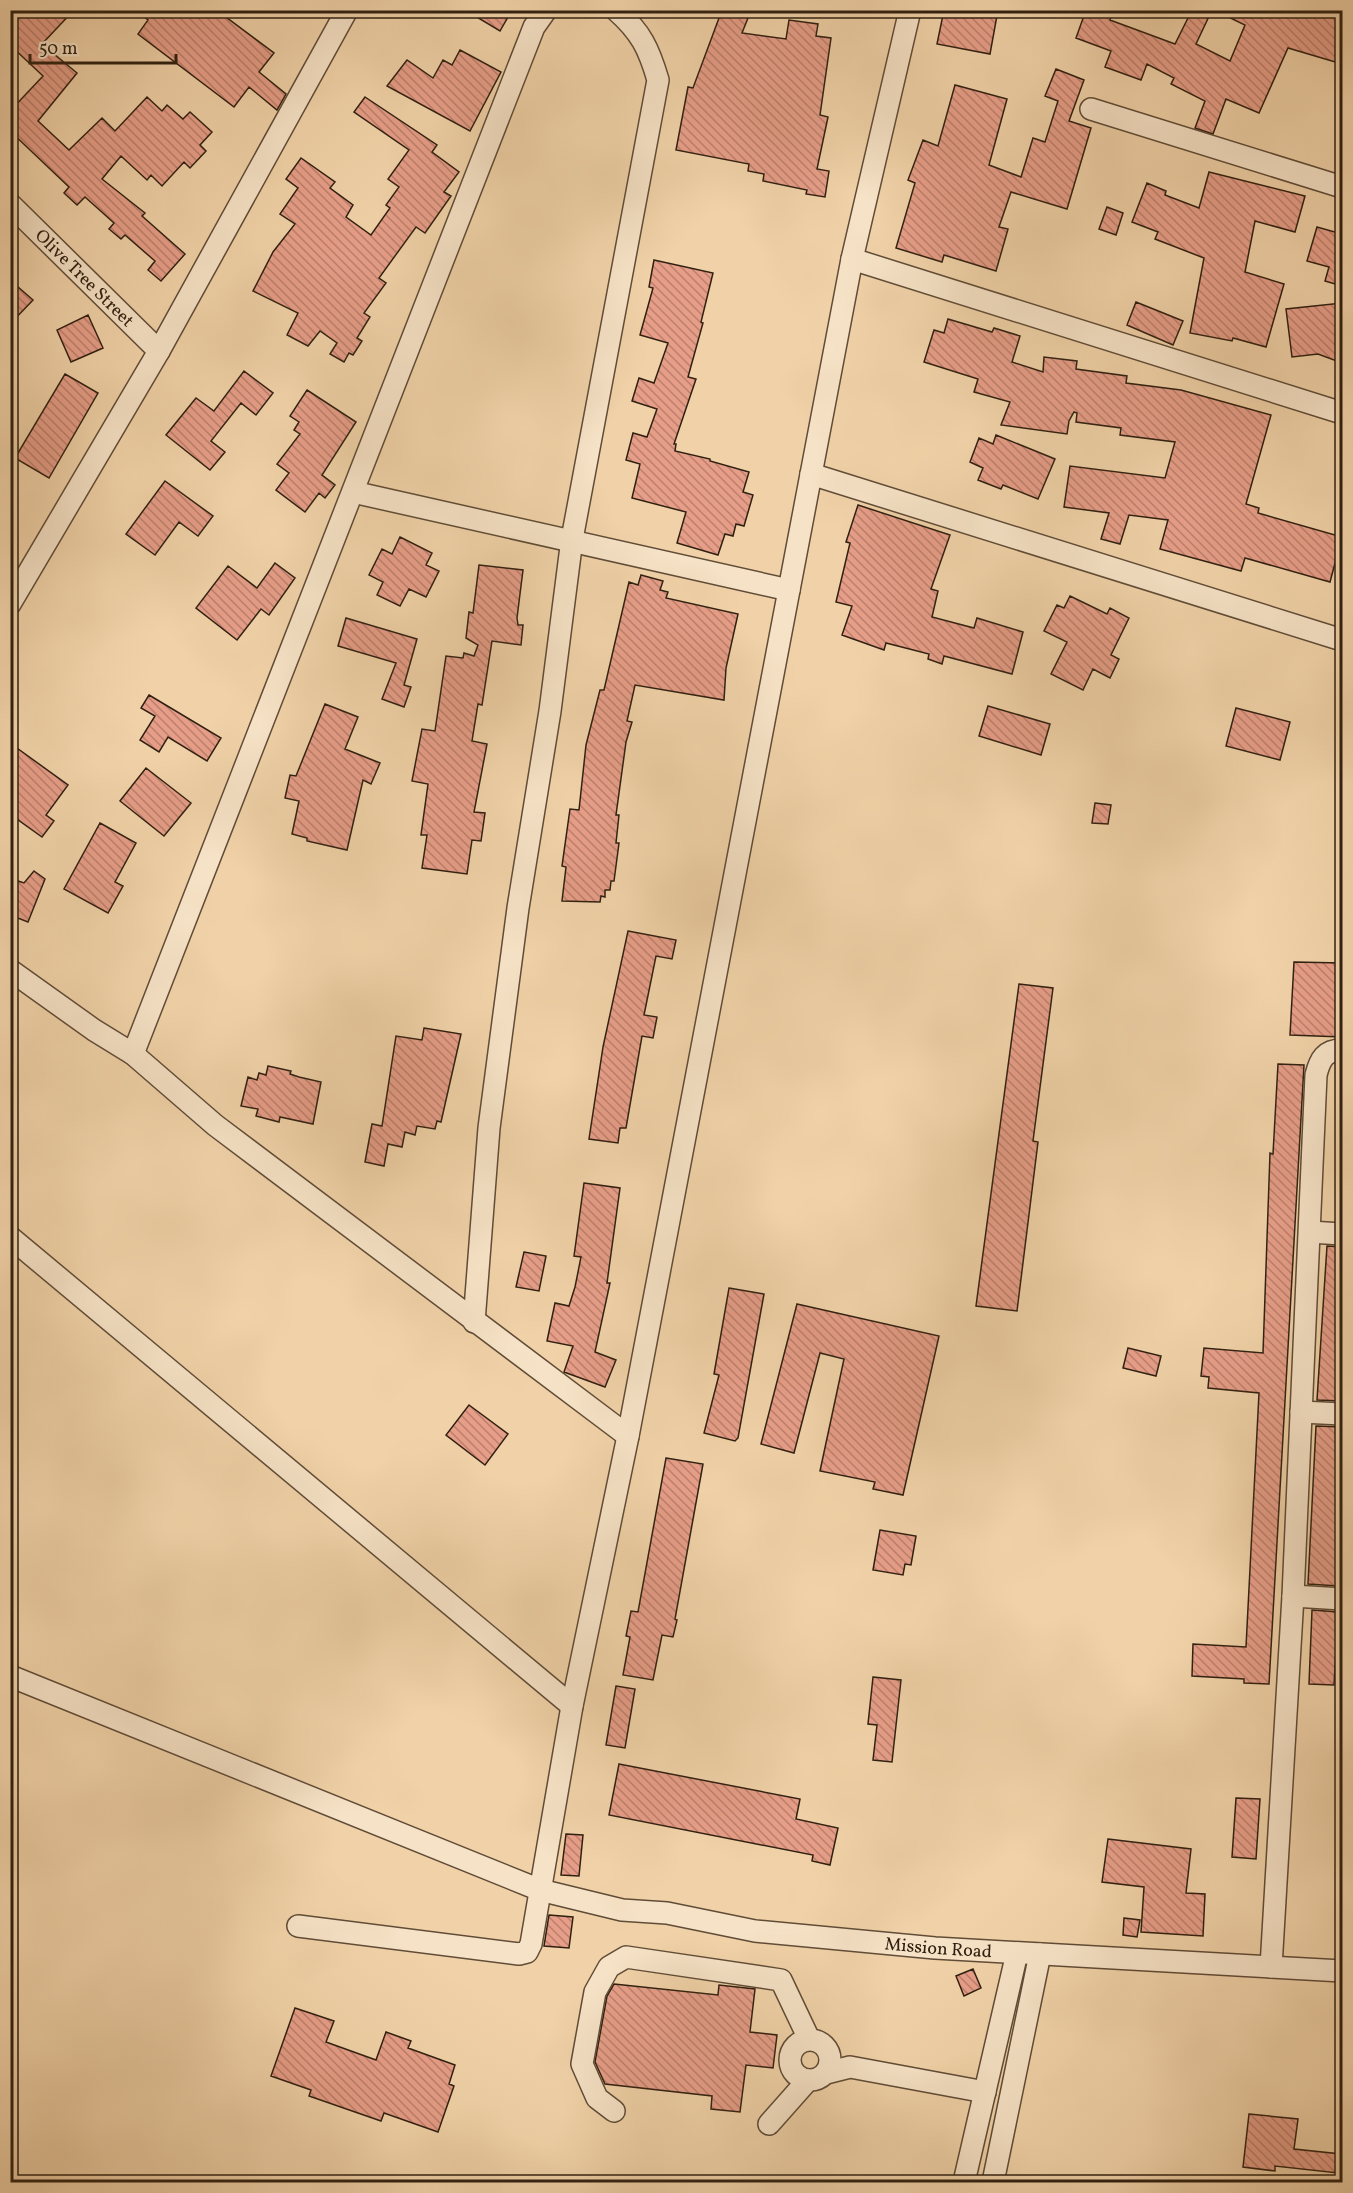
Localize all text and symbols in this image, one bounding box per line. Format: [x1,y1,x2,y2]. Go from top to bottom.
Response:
scale bar [30,27,176,65]
text: 50 m [39,37,78,62]
street label: Olive Tree Street [29,224,139,333]
street label: Mission Road [883,1932,993,1965]

